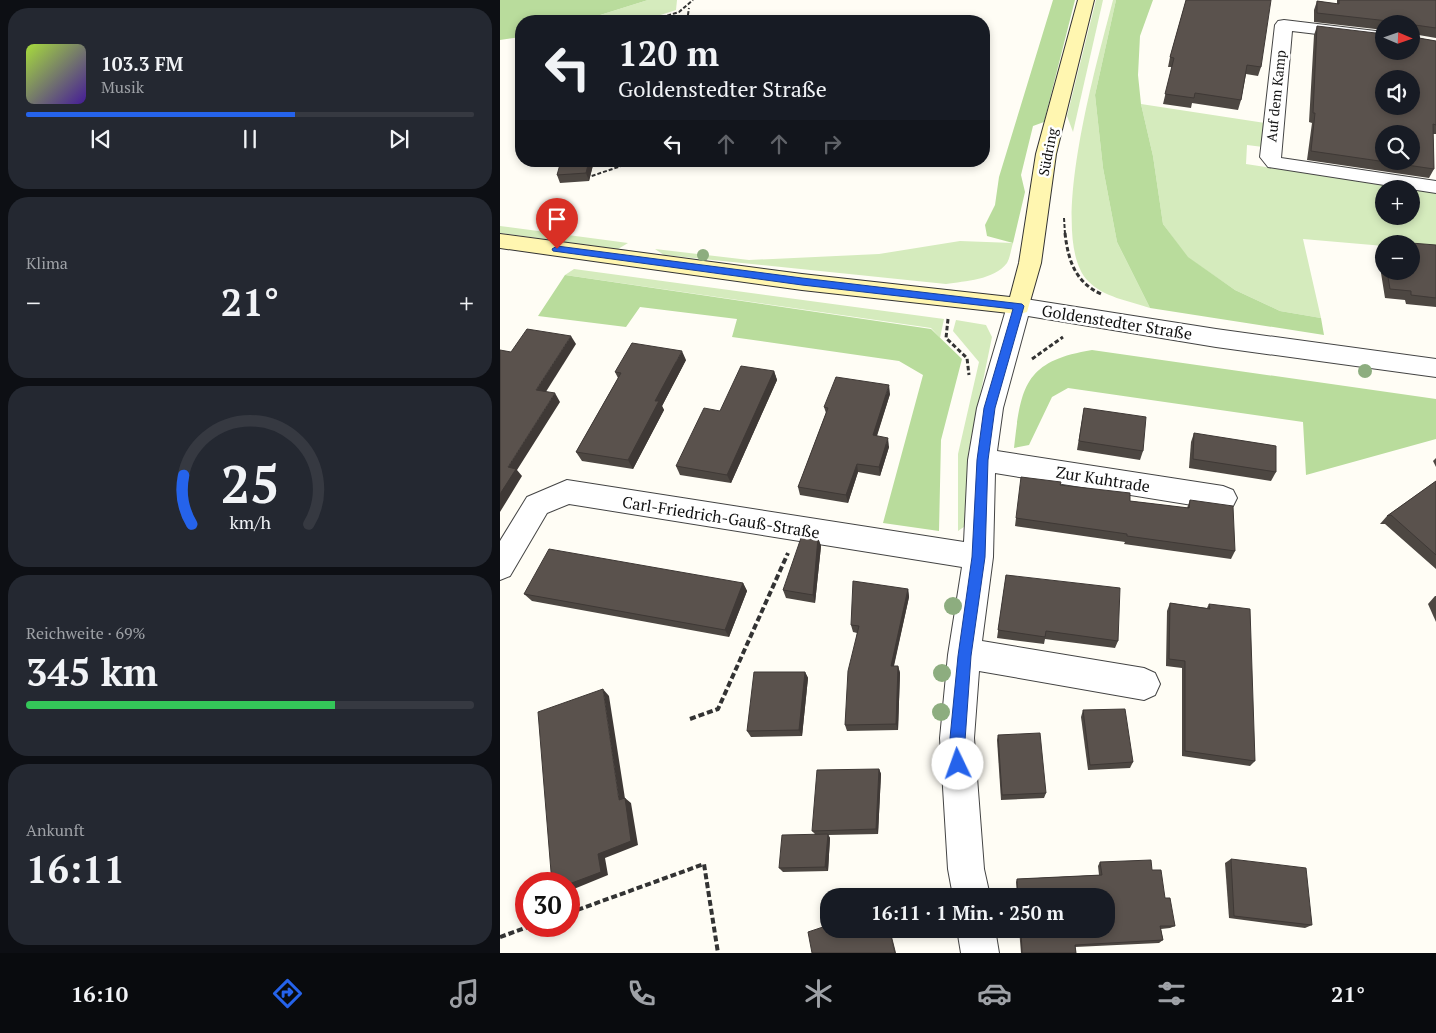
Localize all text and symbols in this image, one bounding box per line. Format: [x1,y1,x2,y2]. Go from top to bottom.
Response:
north arrow [1375,15,1420,60]
map controls [1375,15,1420,280]
text: 120 m [618,30,719,76]
icon: left [535,35,600,100]
street label: Auf dem Kamp [1261,49,1290,143]
text: 103.3 FM [101,51,183,76]
button: sound [1375,70,1420,115]
text: Goldenstedter Straße [618,74,827,103]
text: Musik [101,76,144,98]
icon: previous [87,125,115,153]
icon: pause [236,125,264,153]
icon: next [385,125,413,153]
button: search [1375,125,1420,170]
street label: Südring [1034,126,1062,178]
icon: left [659,130,687,158]
icon: ahead [712,130,740,158]
icon: ahead [765,130,793,158]
icon: right [818,130,846,158]
button: + [1375,180,1420,225]
pin [536,198,578,249]
icon: arrive [543,205,571,233]
button: − [1375,235,1420,280]
text: Klima [26,252,68,274]
text: 21° [221,277,279,327]
text: − [26,284,41,321]
text: + [459,284,474,321]
street label: Goldenstedter Straße [1040,299,1194,345]
text: 25 [221,449,279,518]
street label: Zur Kuhtrade [1054,461,1152,497]
street label: Carl-Friedrich-Gauß-Straße [621,491,821,543]
text: km/h [229,510,271,534]
text: Reichweite · 69% [26,622,146,644]
text: 345 km [26,647,158,697]
position arrow [931,737,983,789]
text: Ankunft [26,819,85,841]
text: 16:11 [26,844,125,894]
speed limit sign: 30 [515,872,580,937]
text: 16:11 · 1 Min. · 250 m [871,900,1064,925]
icon: directions [270,976,305,1011]
icon: music [447,976,482,1011]
icon: phone [624,976,659,1011]
icon: climate [801,976,836,1011]
icon: car [977,976,1012,1011]
icon: filters [1154,976,1189,1011]
text: 16:10 [71,979,128,1008]
text: 21° [1331,979,1365,1008]

